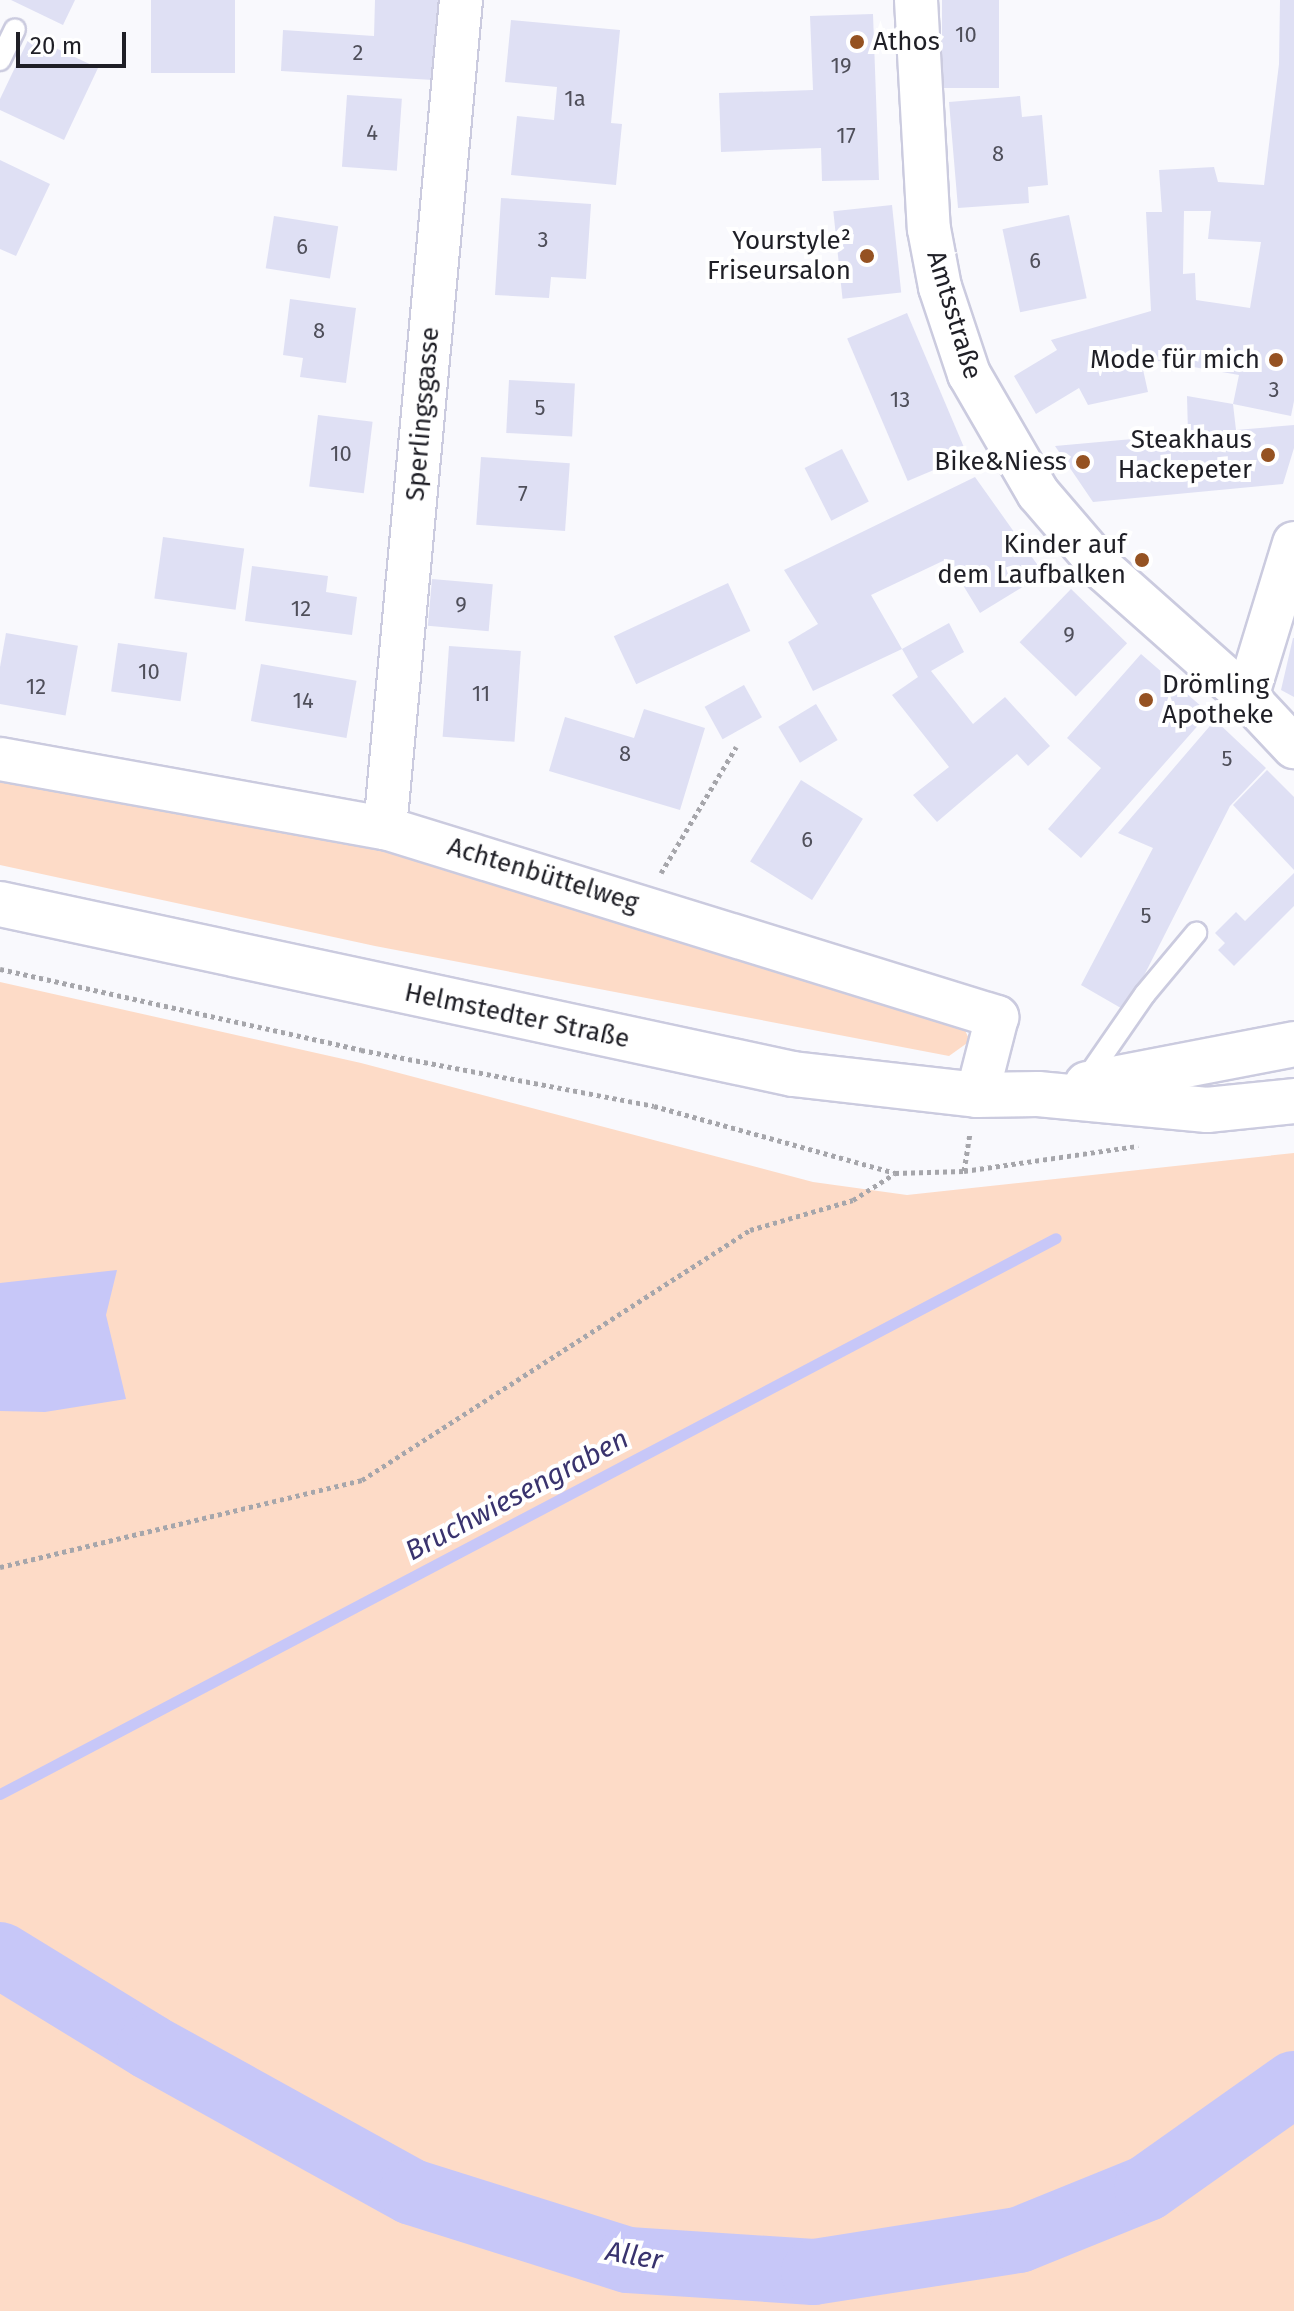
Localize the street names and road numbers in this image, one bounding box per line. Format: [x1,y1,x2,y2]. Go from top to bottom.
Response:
street label: Amtsstraße [920,247,988,383]
street label: Sperlingsgasse [400,326,446,502]
street label: Achtenbüttelweg [444,831,642,919]
street label: Helmstedter Straße [402,977,632,1055]

